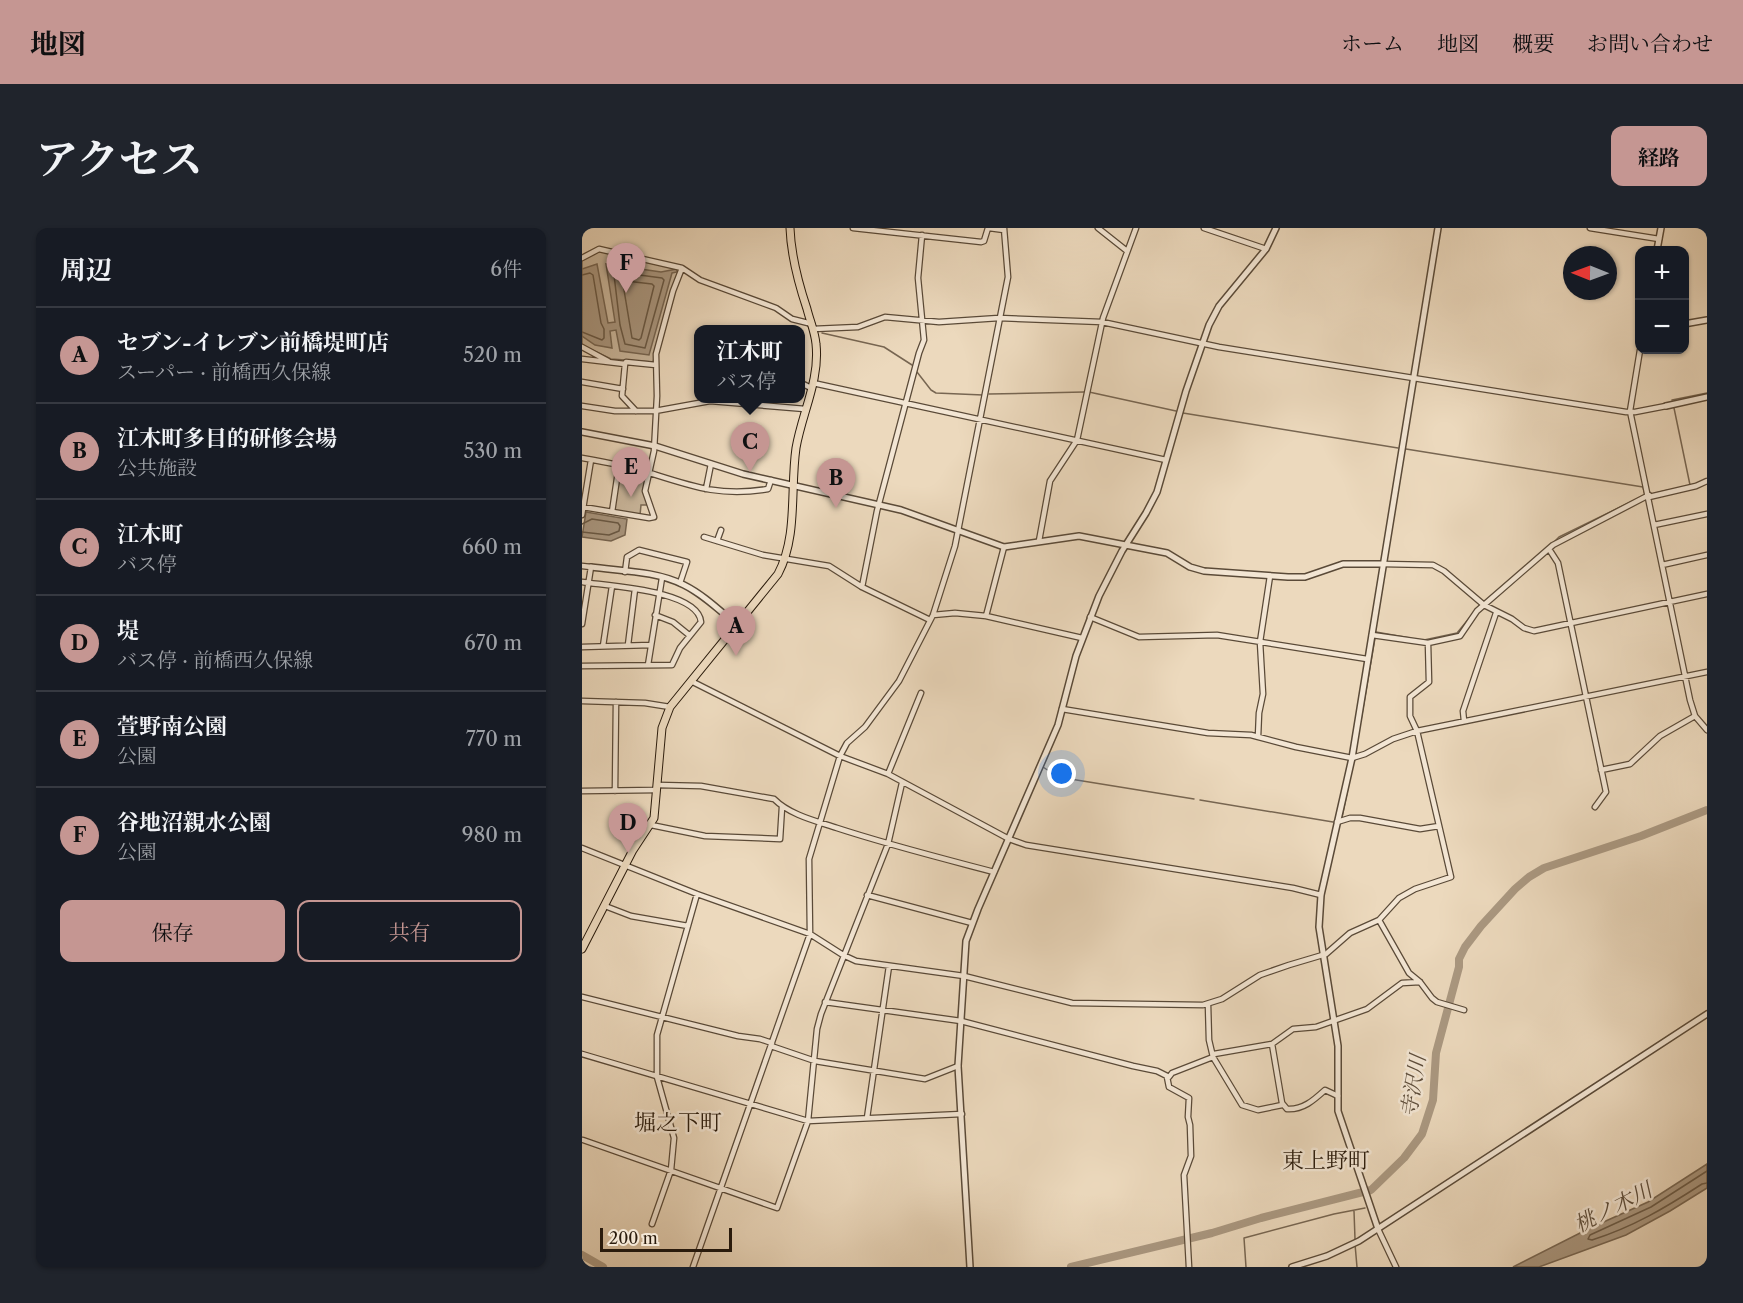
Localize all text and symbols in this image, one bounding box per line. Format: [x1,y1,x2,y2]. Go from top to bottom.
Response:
text: 地図 [30,27,86,61]
text: ホーム [1341,31,1404,56]
text: 地図 [1437,31,1479,56]
text: 概要 [1512,31,1554,56]
text: お問い合わせ [1587,31,1713,56]
button: 経路 [1611,126,1707,186]
text: アクセス [36,133,203,185]
pin: F [606,244,645,293]
north arrow [1563,246,1617,300]
map controls [1635,246,1689,354]
button: + [1635,246,1689,300]
text: 周辺 [60,254,112,286]
text: 6件 [490,257,522,281]
button: − [1635,300,1689,354]
popup [694,325,805,403]
text: セブン-イレブン前橋堤町店 [117,329,389,356]
text: 江木町 [716,338,783,365]
text: A [72,343,87,367]
text: 520 m [463,343,522,367]
text: スーパー · 前橋西久保線 [117,360,331,384]
text: バス停 [716,369,776,393]
pin: C [730,422,770,472]
text: 江木町多目的研修会場 [117,425,337,452]
text: B [72,439,87,463]
text: 530 m [464,439,522,463]
pin: E [611,448,650,497]
text: 公共施設 [117,456,197,480]
pin: B [816,458,856,508]
text: 江木町 [117,521,183,548]
text: C [71,535,88,559]
text: 660 m [462,535,522,559]
text: バス停 [117,552,177,576]
pin: A [716,606,756,656]
text: 堤 [117,617,139,644]
text: D [71,631,88,655]
text: 670 m [464,631,522,655]
text: バス停 · 前橋西久保線 [117,648,313,672]
text: 萱野南公園 [117,713,227,740]
text: E [72,727,87,751]
text: 770 m [466,727,522,751]
text: 公園 [117,744,157,768]
your location [1047,759,1076,788]
pin: D [608,804,648,853]
text: 谷地沼親水公園 [117,809,271,836]
text: F [73,823,86,847]
text: 980 m [462,823,522,847]
text: 公園 [117,840,157,864]
button: 保存 [60,900,285,962]
button: 共有 [297,900,522,962]
water label: 寺沢川 [1396,1051,1431,1119]
district label: 堀之下町 [634,1109,722,1136]
district label: 東上野町 [1282,1147,1370,1174]
water label: 桃ノ木川 [1570,1176,1658,1237]
scale bar [600,1225,732,1252]
text: 200 m [609,1228,658,1248]

